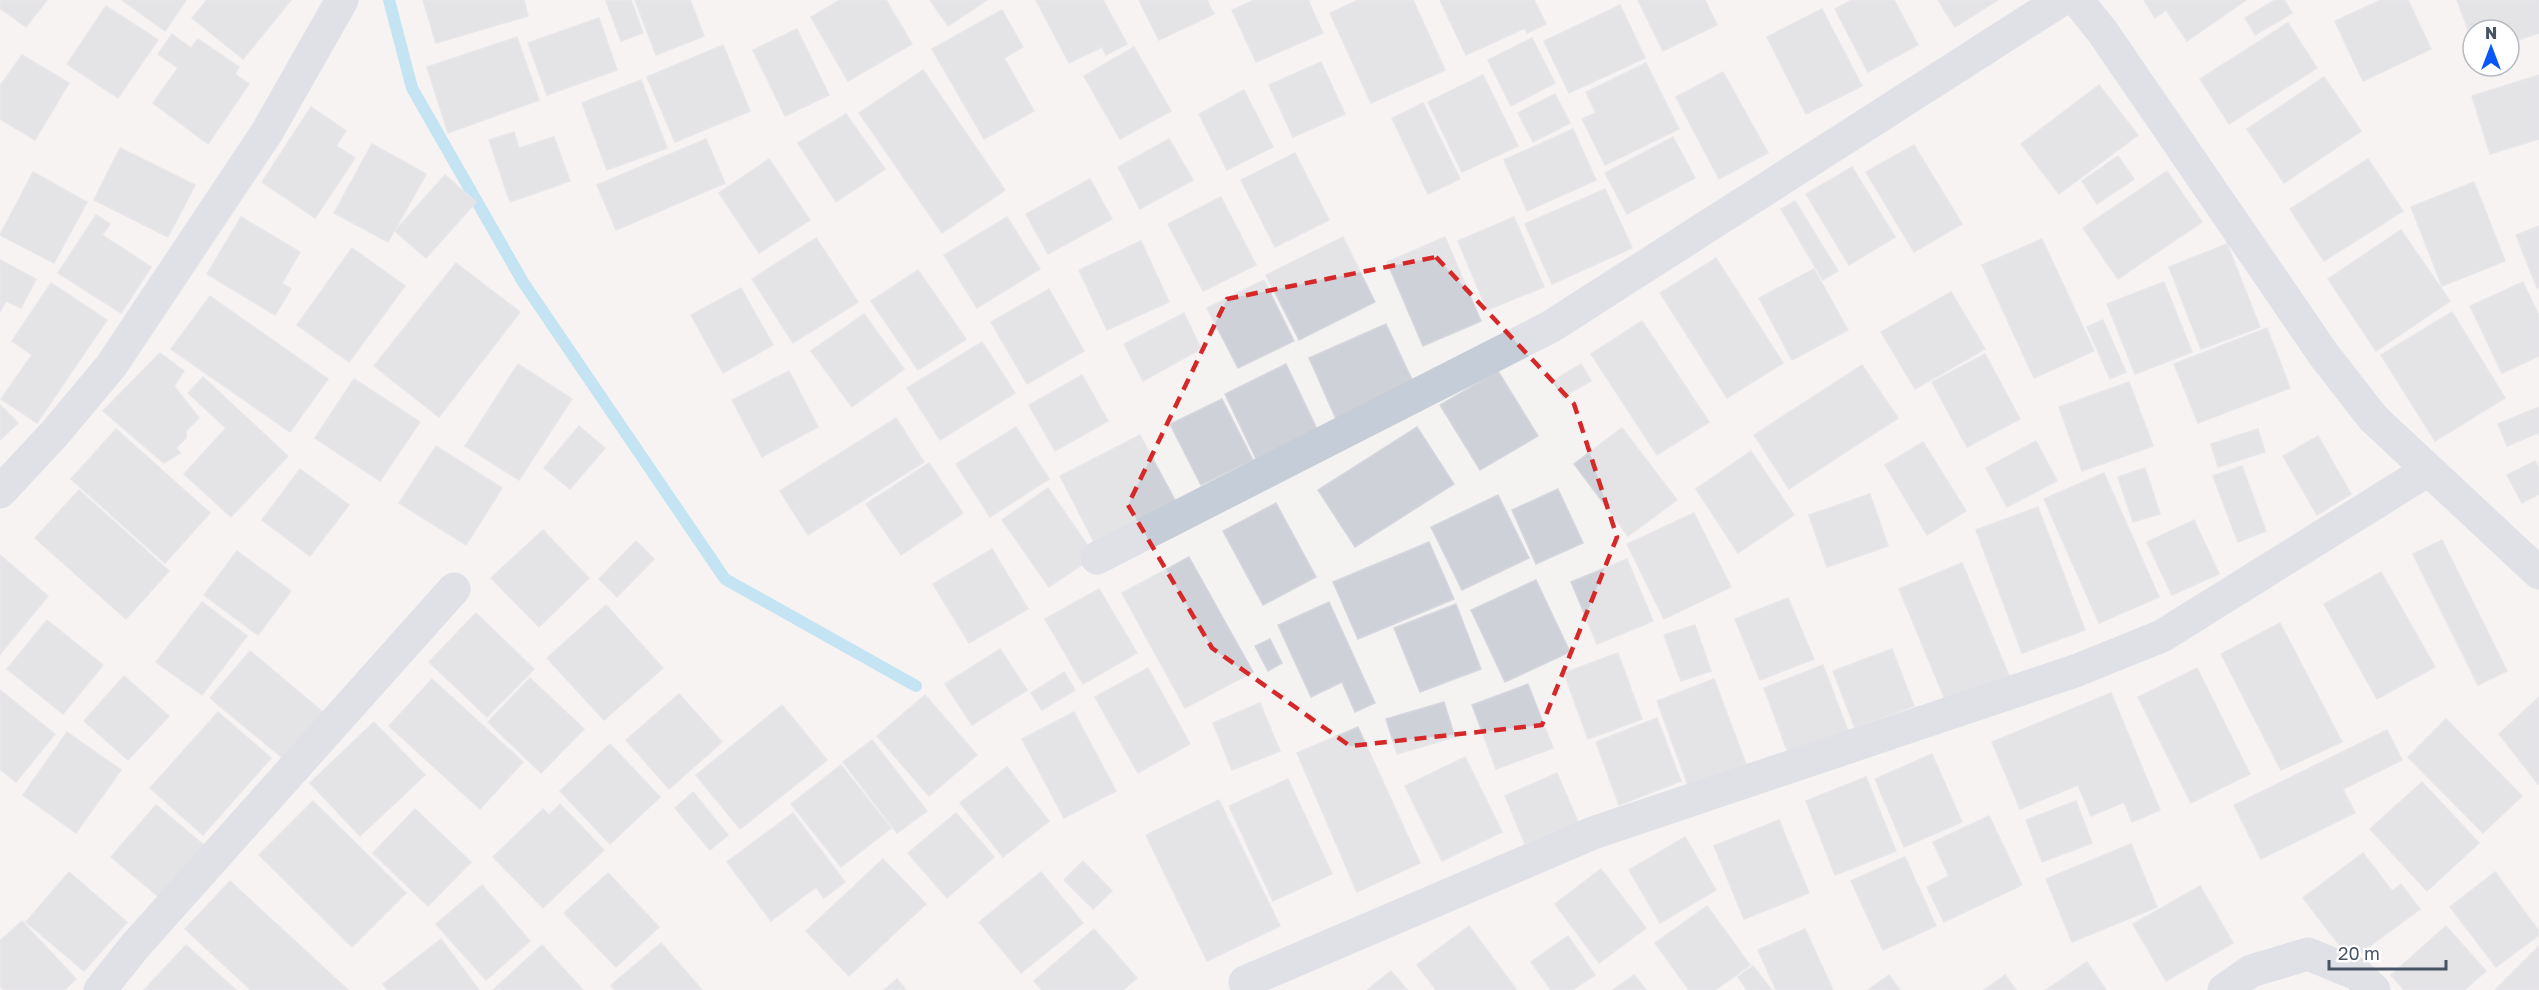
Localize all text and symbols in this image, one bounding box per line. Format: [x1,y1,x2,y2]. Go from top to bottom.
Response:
north arrow [2461,18,2521,78]
text: N [2485,23,2497,43]
scale bar [2329,933,2446,971]
text: 20 m [2338,942,2380,964]

